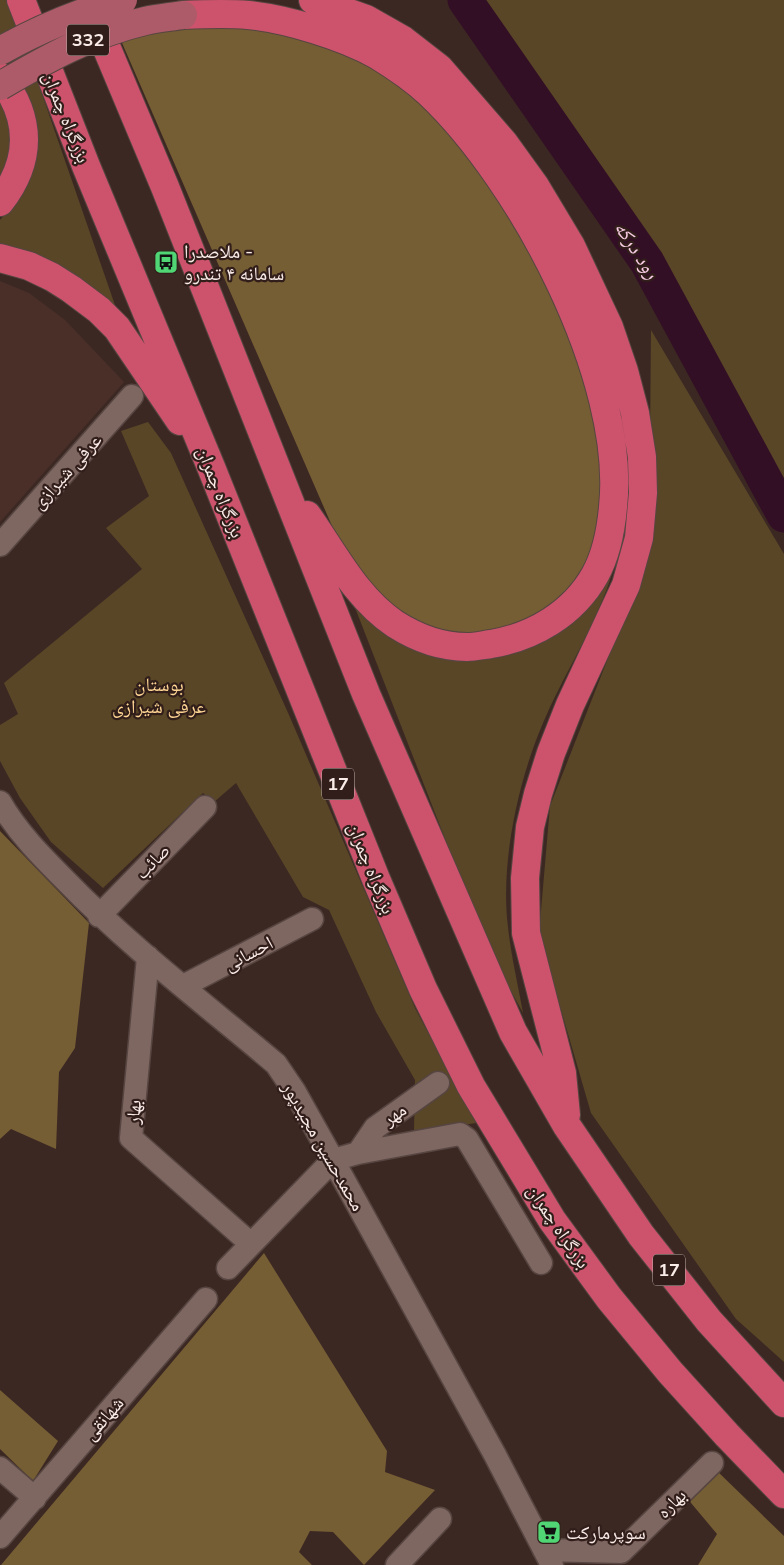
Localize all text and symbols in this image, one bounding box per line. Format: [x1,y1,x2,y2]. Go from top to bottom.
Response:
road number: 332 [67,24,109,56]
street label: بزرگراه چمران [38,68,96,166]
water label: رود درکه [610,216,665,284]
place label: ملاصدرا - سامانه ۴ تندرو [184,239,284,285]
bus stop icon: ملاصدرا - سامانه ۴ تندرو [153,249,179,275]
street label: عرفی شیرازی [26,428,107,514]
street label: بزرگراه چمران [192,443,250,541]
park label: بوستان عرفی شیرازی [112,672,206,718]
road number: 17 [322,769,354,800]
street label: بزرگراه چمران [343,819,401,917]
street label: صائب [129,838,175,884]
street label: احسانی [219,930,277,976]
street label: محمدحسین مجیدپور [277,1076,371,1215]
street label: مهر [377,1097,411,1131]
street label: بهار [120,1099,146,1126]
street label: بزرگراه چمران [522,1179,596,1273]
road number: 17 [653,1254,685,1286]
street label: شهانقی [77,1391,129,1445]
street label: بهاره [651,1483,691,1523]
supermarket icon: سوپرمارکت [536,1519,562,1545]
place label: سوپرمارکت [566,1520,646,1544]

